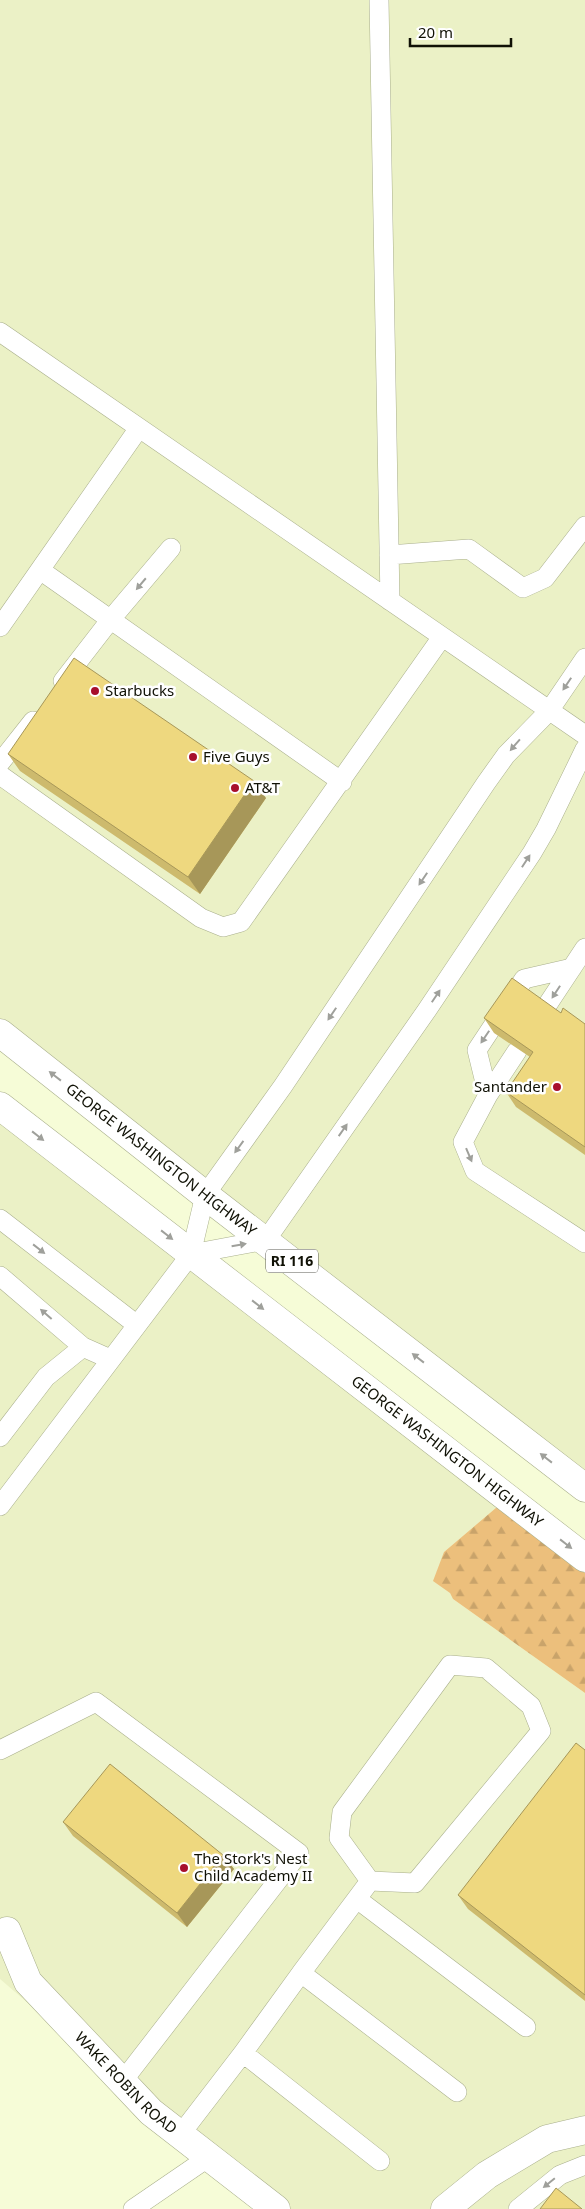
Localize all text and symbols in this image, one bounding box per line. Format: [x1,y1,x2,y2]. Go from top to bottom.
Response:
scale bar [410,15,511,47]
text: 20 m [418,22,453,42]
one-way arrow [135,577,147,589]
one-way arrow [562,677,572,691]
place label: Starbucks [105,680,174,700]
marker: Starbucks [89,685,101,697]
one-way arrow [509,739,520,752]
place label: Five Guys [203,746,270,766]
marker: Five Guys [187,751,199,763]
place label: AT&T [245,777,281,797]
marker: AT&T [229,782,241,794]
one-way arrow [521,854,531,868]
one-way arrow [418,873,428,886]
one-way arrow [551,985,561,999]
one-way arrow [431,989,441,1003]
one-way arrow [327,1007,337,1021]
one-way arrow [480,1031,490,1044]
one-way arrow [48,1071,61,1082]
place label: Santander [474,1076,547,1096]
street label: GEORGE WASHINGTON HIGHWAY [62,1078,261,1240]
marker: Santander [551,1081,563,1093]
one-way arrow [338,1123,348,1136]
one-way arrow [32,1130,45,1141]
one-way arrow [234,1141,244,1154]
one-way arrow [465,1148,473,1162]
one-way arrow [160,1230,173,1241]
one-way arrow [231,1241,247,1249]
one-way arrow [32,1243,45,1254]
road number: RI 116 [266,1250,318,1272]
one-way arrow [251,1299,264,1310]
one-way arrow [40,1309,53,1320]
one-way arrow [412,1353,425,1364]
street label: GEORGE WASHINGTON HIGHWAY [348,1370,548,1531]
one-way arrow [540,1452,553,1463]
one-way arrow [559,1538,572,1549]
place label: The Stork's Nest Child Academy II [194,1848,312,1885]
marker: The Stork's Nest Child Academy II [178,1862,190,1874]
street label: WAKE ROBIN ROAD [71,2027,182,2138]
one-way arrow [543,2178,556,2189]

